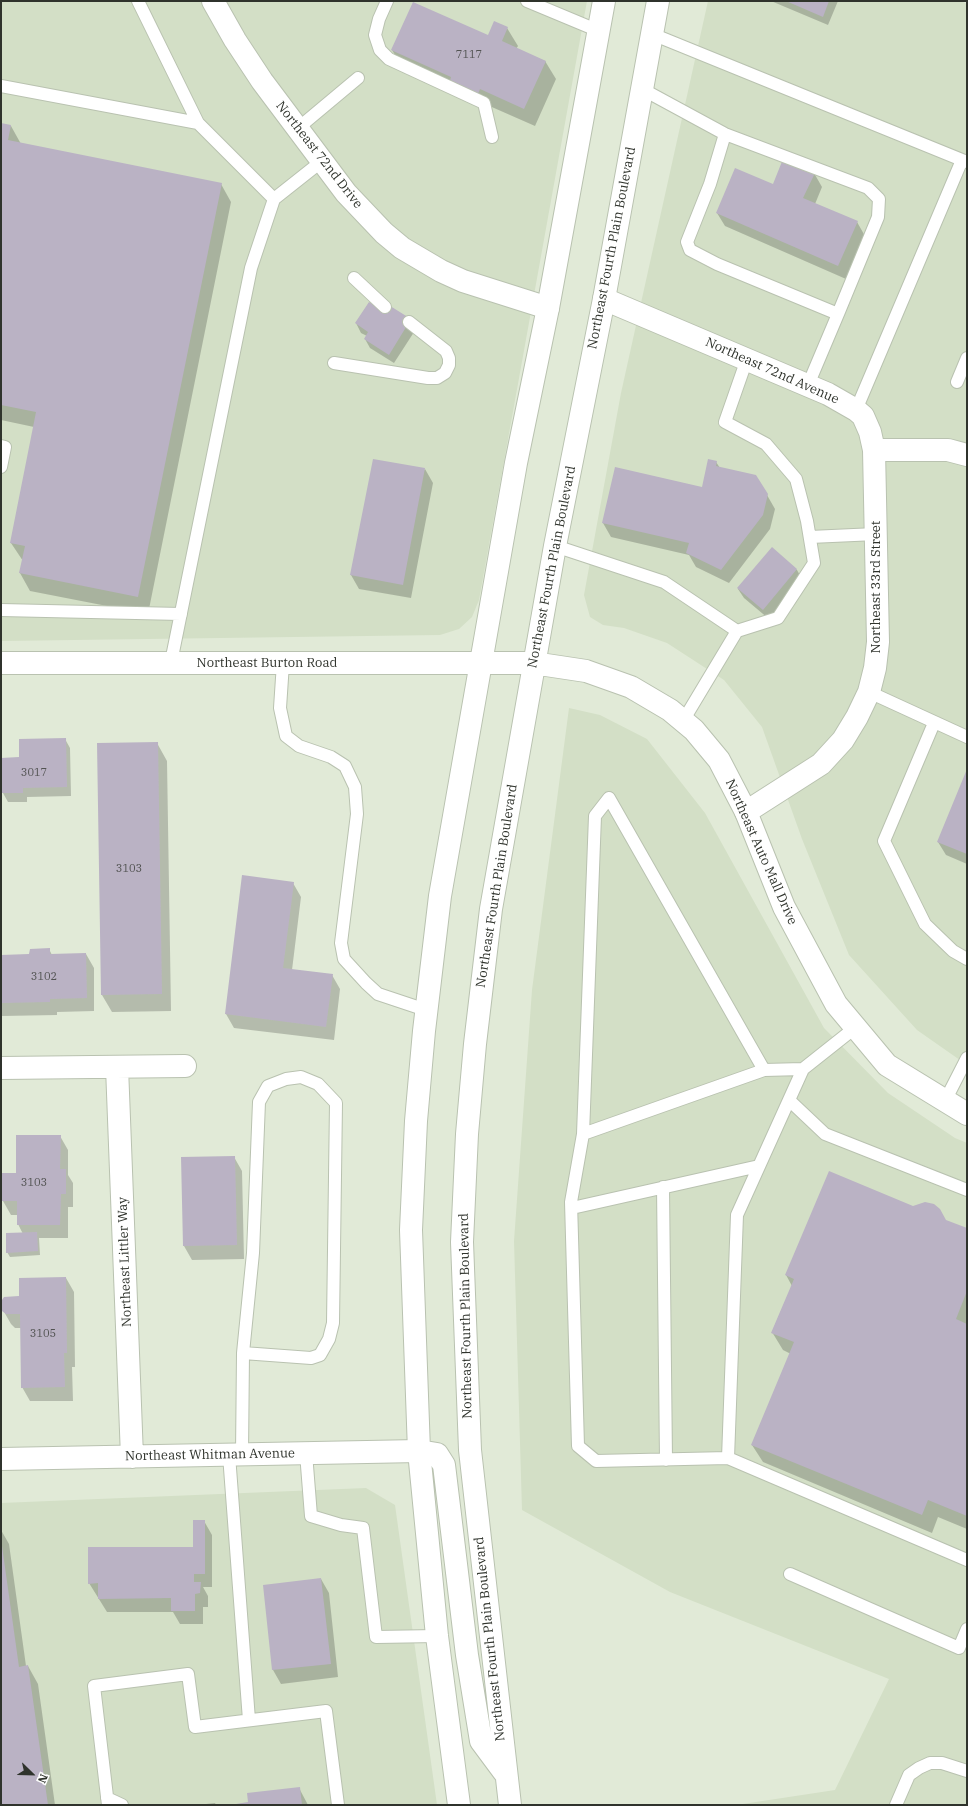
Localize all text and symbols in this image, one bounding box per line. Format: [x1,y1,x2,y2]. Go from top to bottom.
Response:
house number: 7117 [456,48,482,62]
street label: Northeast 72nd Drive [272,98,366,212]
street label: Northeast Fourth Plain Boulevard [585,146,639,350]
street label: Northeast 72nd Avenue [703,334,841,408]
street label: Northeast Fourth Plain Boulevard [525,465,579,669]
street label: Northeast 33rd Street [868,521,884,653]
street label: Northeast Burton Road [197,655,337,671]
house number: 3017 [21,766,47,780]
street label: Northeast Auto Mall Drive [722,777,800,927]
street label: Northeast Fourth Plain Boulevard [473,783,521,989]
house number: 3103 [116,862,142,876]
house number: 3102 [31,970,57,984]
house number: 3103 [21,1176,47,1190]
street label: Northeast Littler Way [115,1197,135,1327]
street label: Northeast Fourth Plain Boulevard [456,1213,476,1419]
house number: 3105 [30,1327,56,1341]
street label: Northeast Whitman Avenue [125,1446,295,1464]
street label: Northeast Fourth Plain Boulevard [471,1536,509,1742]
north arrow [12,1754,52,1794]
text: N [35,1772,51,1785]

